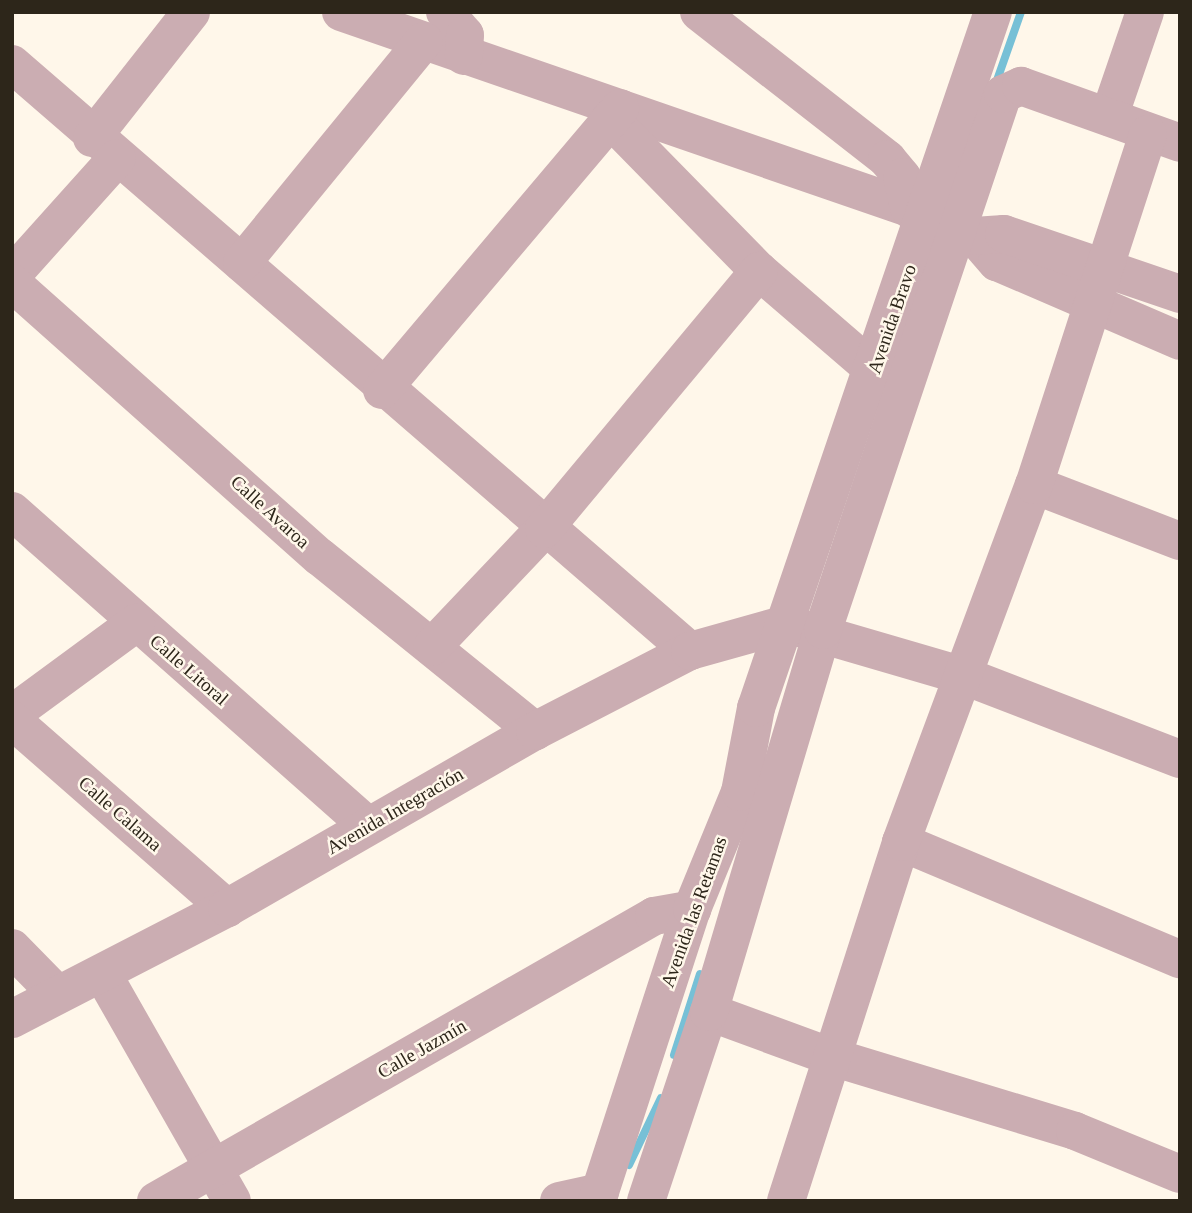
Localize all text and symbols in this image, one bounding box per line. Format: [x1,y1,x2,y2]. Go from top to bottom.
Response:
street label: Avenida Bravo [863,261,921,377]
street label: Calle Avaroa [225,470,315,554]
street label: Calle Litoral [145,630,233,710]
street label: Avenida Integración [323,763,467,859]
street label: Calle Calama [74,772,166,856]
street label: Avenida las Retamas [656,833,732,991]
street label: Calle Jazmín [374,1014,470,1084]

